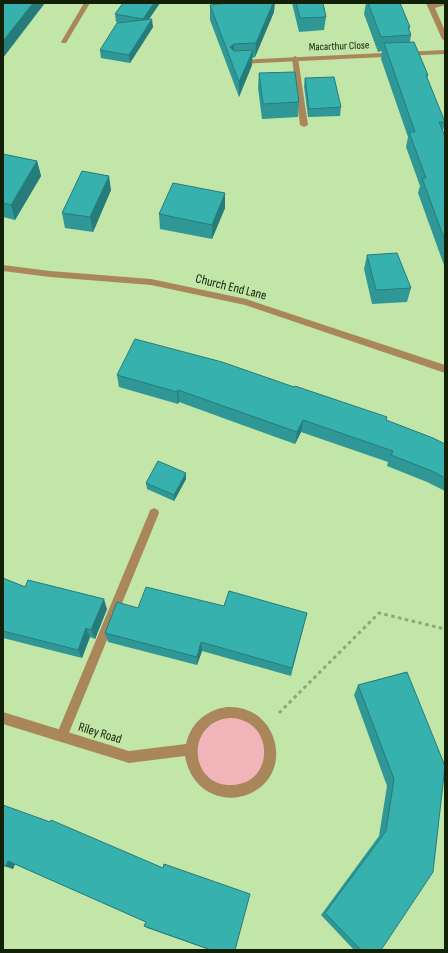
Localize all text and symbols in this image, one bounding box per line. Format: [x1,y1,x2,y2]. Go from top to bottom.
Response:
street label: Macarthur Close [309,38,369,54]
street label: Church End Lane [194,270,268,304]
street label: Riley Road [76,719,124,747]

